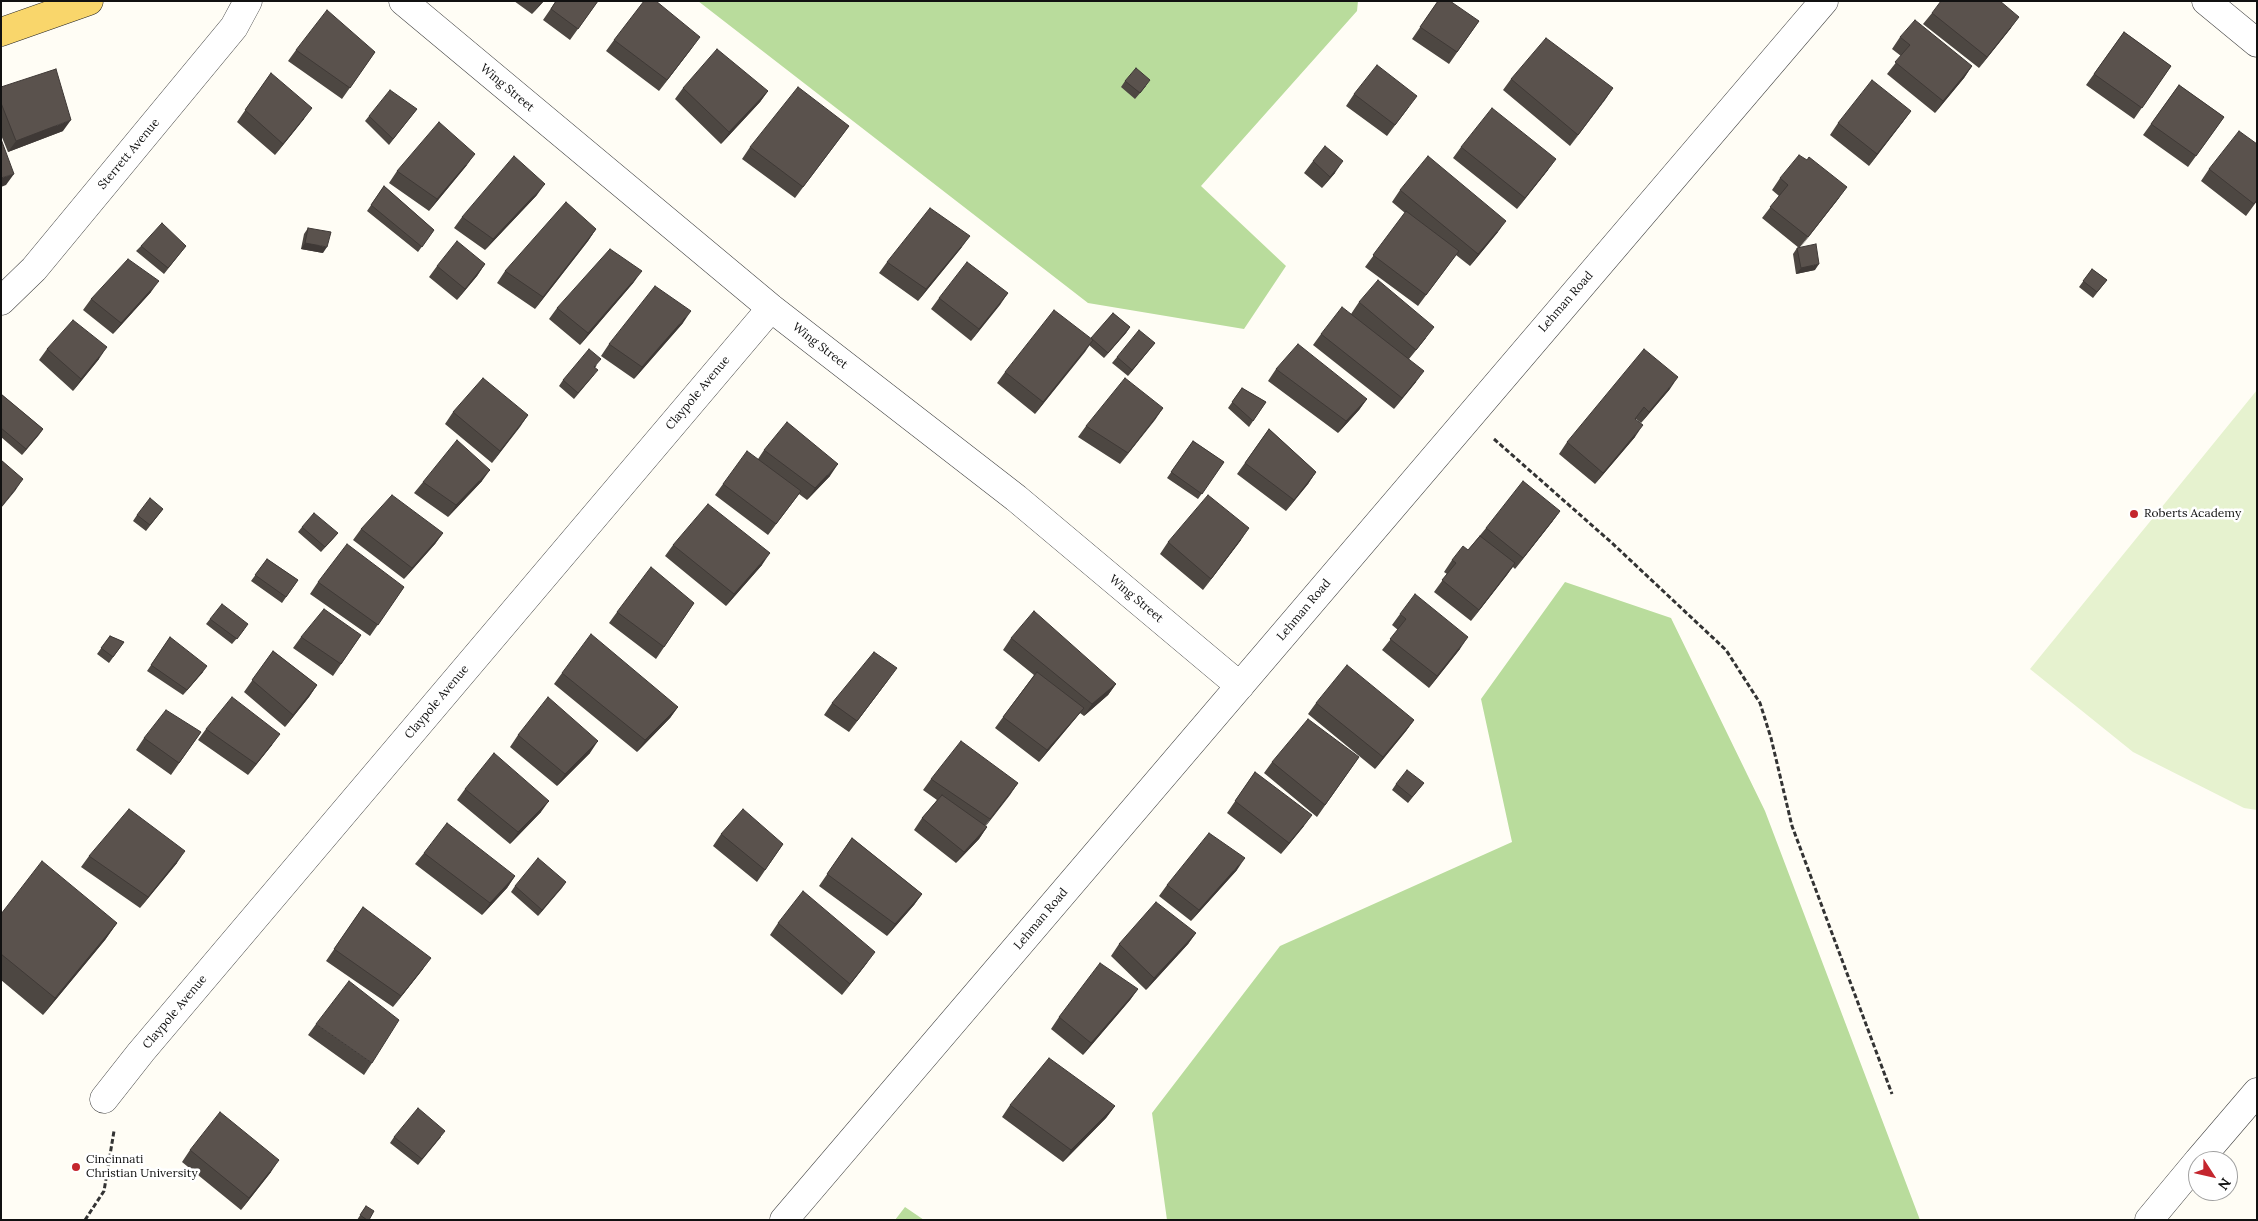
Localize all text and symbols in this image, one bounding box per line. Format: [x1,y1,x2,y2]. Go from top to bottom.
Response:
street label: Wing Street [477,61,537,115]
street label: Sterrett Avenue [95,116,163,192]
street label: Lehman Road [1536,269,1596,335]
street label: Wing Street [789,320,851,372]
street label: Claypole Avenue [663,353,733,433]
place label: Roberts Academy [2144,507,2241,521]
marker: Roberts Academy [2128,508,2140,520]
street label: Wing Street [1106,572,1166,626]
street label: Lehman Road [1274,576,1334,644]
street label: Claypole Avenue [402,662,472,742]
street label: Lehman Road [1011,885,1071,953]
street label: Claypole Avenue [140,972,210,1052]
north arrow [2188,1151,2238,1201]
place label: Cincinnati Christian University [86,1153,198,1181]
marker: Cincinnati Christian University [70,1161,82,1173]
text: N [2214,1174,2235,1194]

